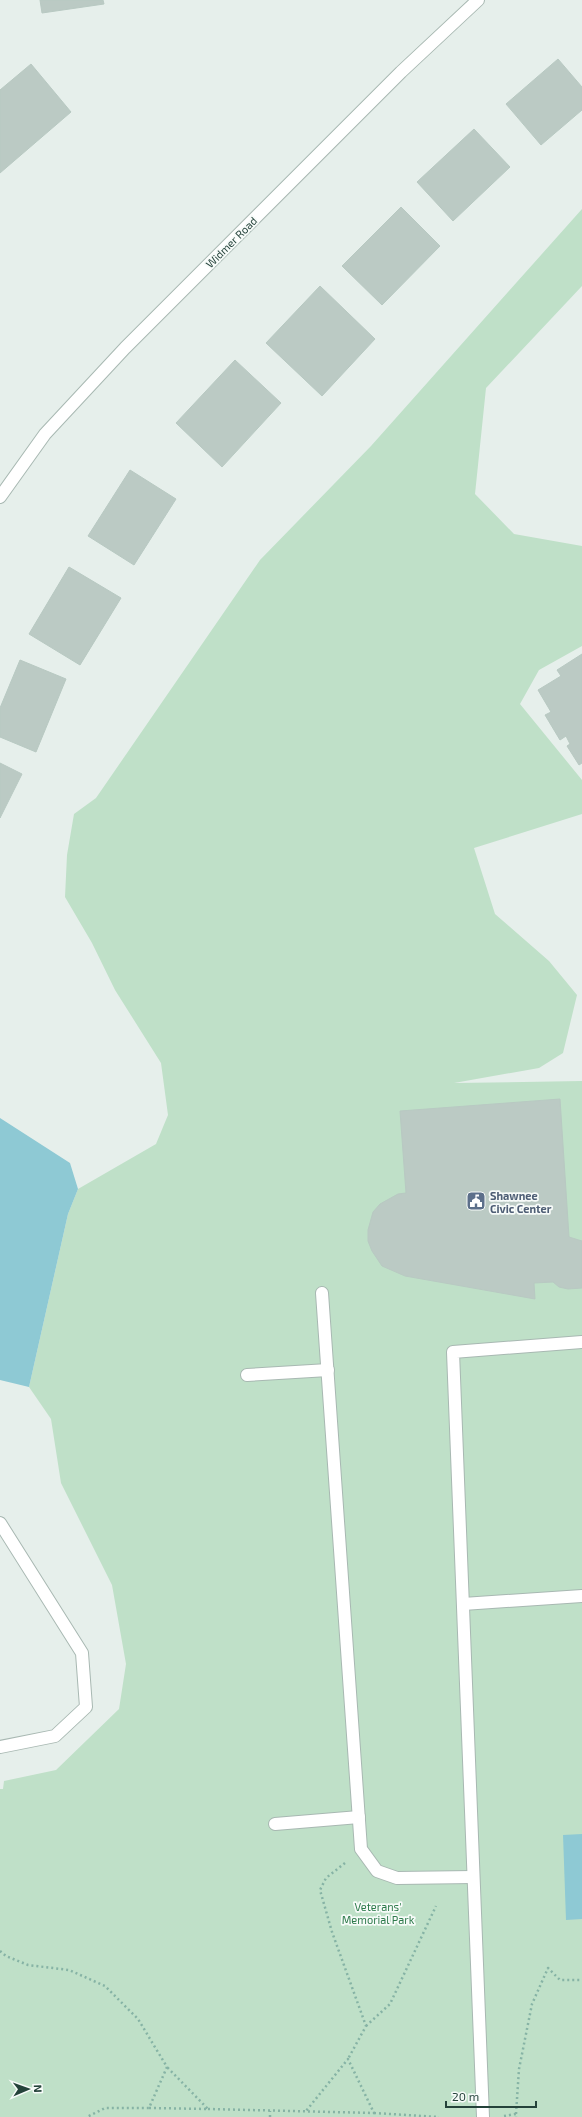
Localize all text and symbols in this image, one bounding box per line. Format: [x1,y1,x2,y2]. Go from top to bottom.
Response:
street label: Widmer Road [203,214,259,270]
place label: Shawnee Civic Center [490,1189,552,1215]
public building icon: Shawnee Civic Center [465,1190,487,1212]
park label: Veterans' Memorial Park [342,1900,415,1926]
north arrow [8,2069,48,2109]
scale bar [446,2083,536,2109]
text: N [32,2084,45,2093]
text: 20 m [452,2089,479,2103]

